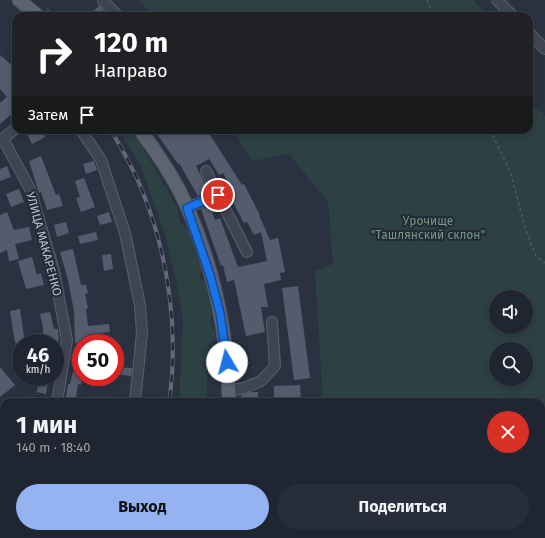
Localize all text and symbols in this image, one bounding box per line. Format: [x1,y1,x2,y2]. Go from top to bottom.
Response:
text: 120 m [94,26,168,59]
icon: right [28,28,80,80]
text: Направо [94,60,168,82]
icon: arrive [76,104,98,126]
text: Затем [28,106,68,124]
pin [201,178,235,212]
icon: arrive [207,184,229,206]
street label: УЛИЦА МАКАРЕНКО [23,190,65,298]
park label: Урочище "Ташлянский склон" [371,214,485,242]
map controls [489,290,533,386]
button: sound [489,290,533,334]
speed limit sign: 50 [72,334,124,386]
position arrow [206,341,248,383]
button: search [489,342,533,386]
text: 46 [27,343,49,367]
text: km/h [26,364,50,376]
text: 1 мин [16,411,77,439]
button: close [487,411,529,453]
text: 140 m · 18:40 [16,440,90,455]
button: Выход [16,484,269,530]
button: Поделиться [277,484,529,530]

